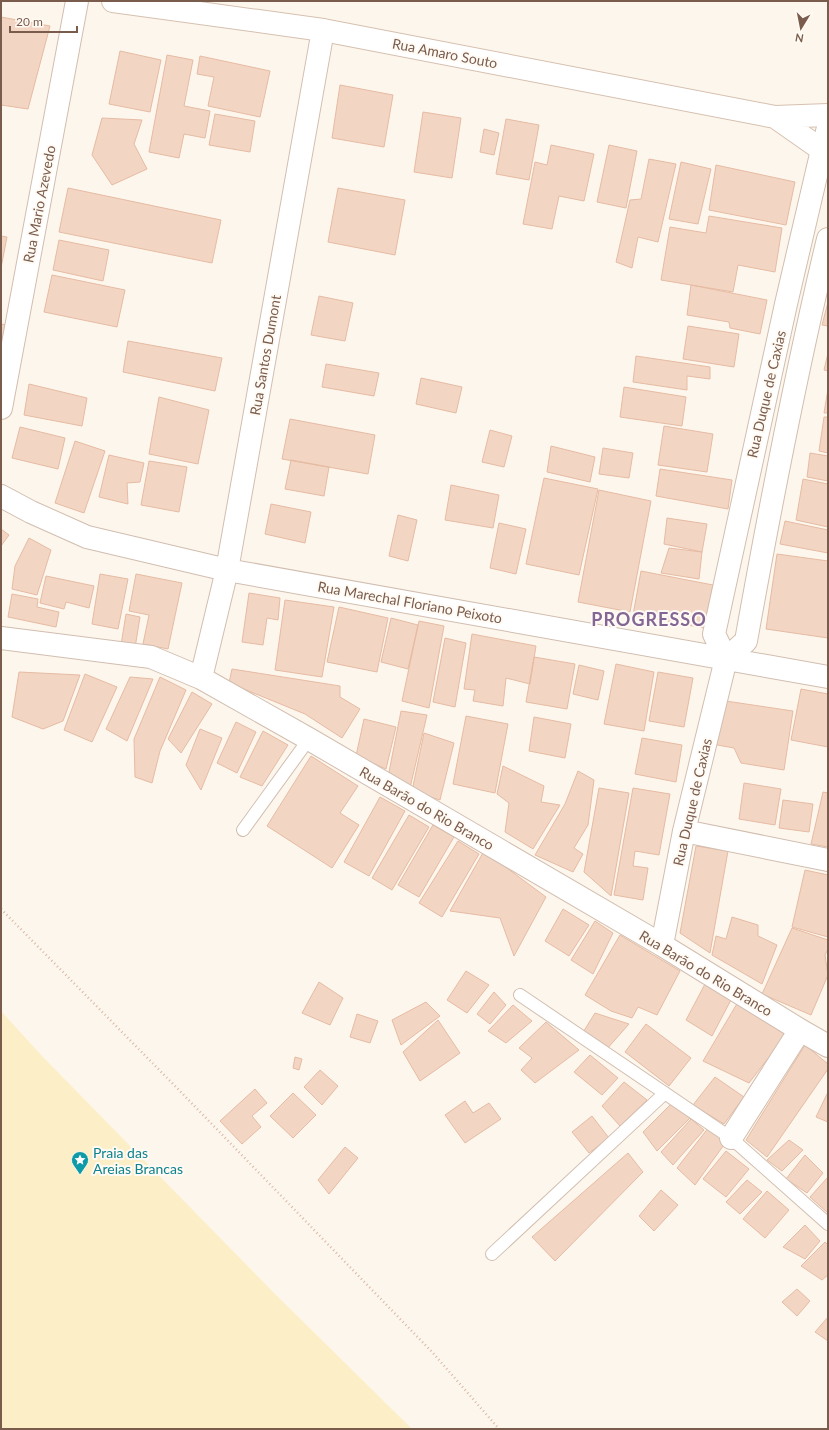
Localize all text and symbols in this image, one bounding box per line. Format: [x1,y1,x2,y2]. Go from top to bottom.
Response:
scale bar [10,8,77,34]
north arrow [781,8,821,48]
text: 20 m [16,14,43,29]
text: N [794,31,804,45]
street label: Rua Amaro Souto [391,34,499,72]
street label: Rua Mario Azevedo [19,144,59,264]
street label: Rua Santos Dumont [246,293,284,417]
street label: Rua Duque de Caxias [743,329,789,459]
street label: Rua Marechal Floriano Peixoto [316,577,504,627]
district label: PROGRESSO [591,608,707,630]
street label: Rua Duque de Caxias [669,737,715,867]
street label: Rua Barão do Rio Branco [357,763,497,853]
street label: Rua Barão do Rio Branco [636,927,776,1020]
place label: Praia das Areias Brancas [93,1144,183,1177]
place icon: Praia das Areias Brancas [70,1150,90,1175]

